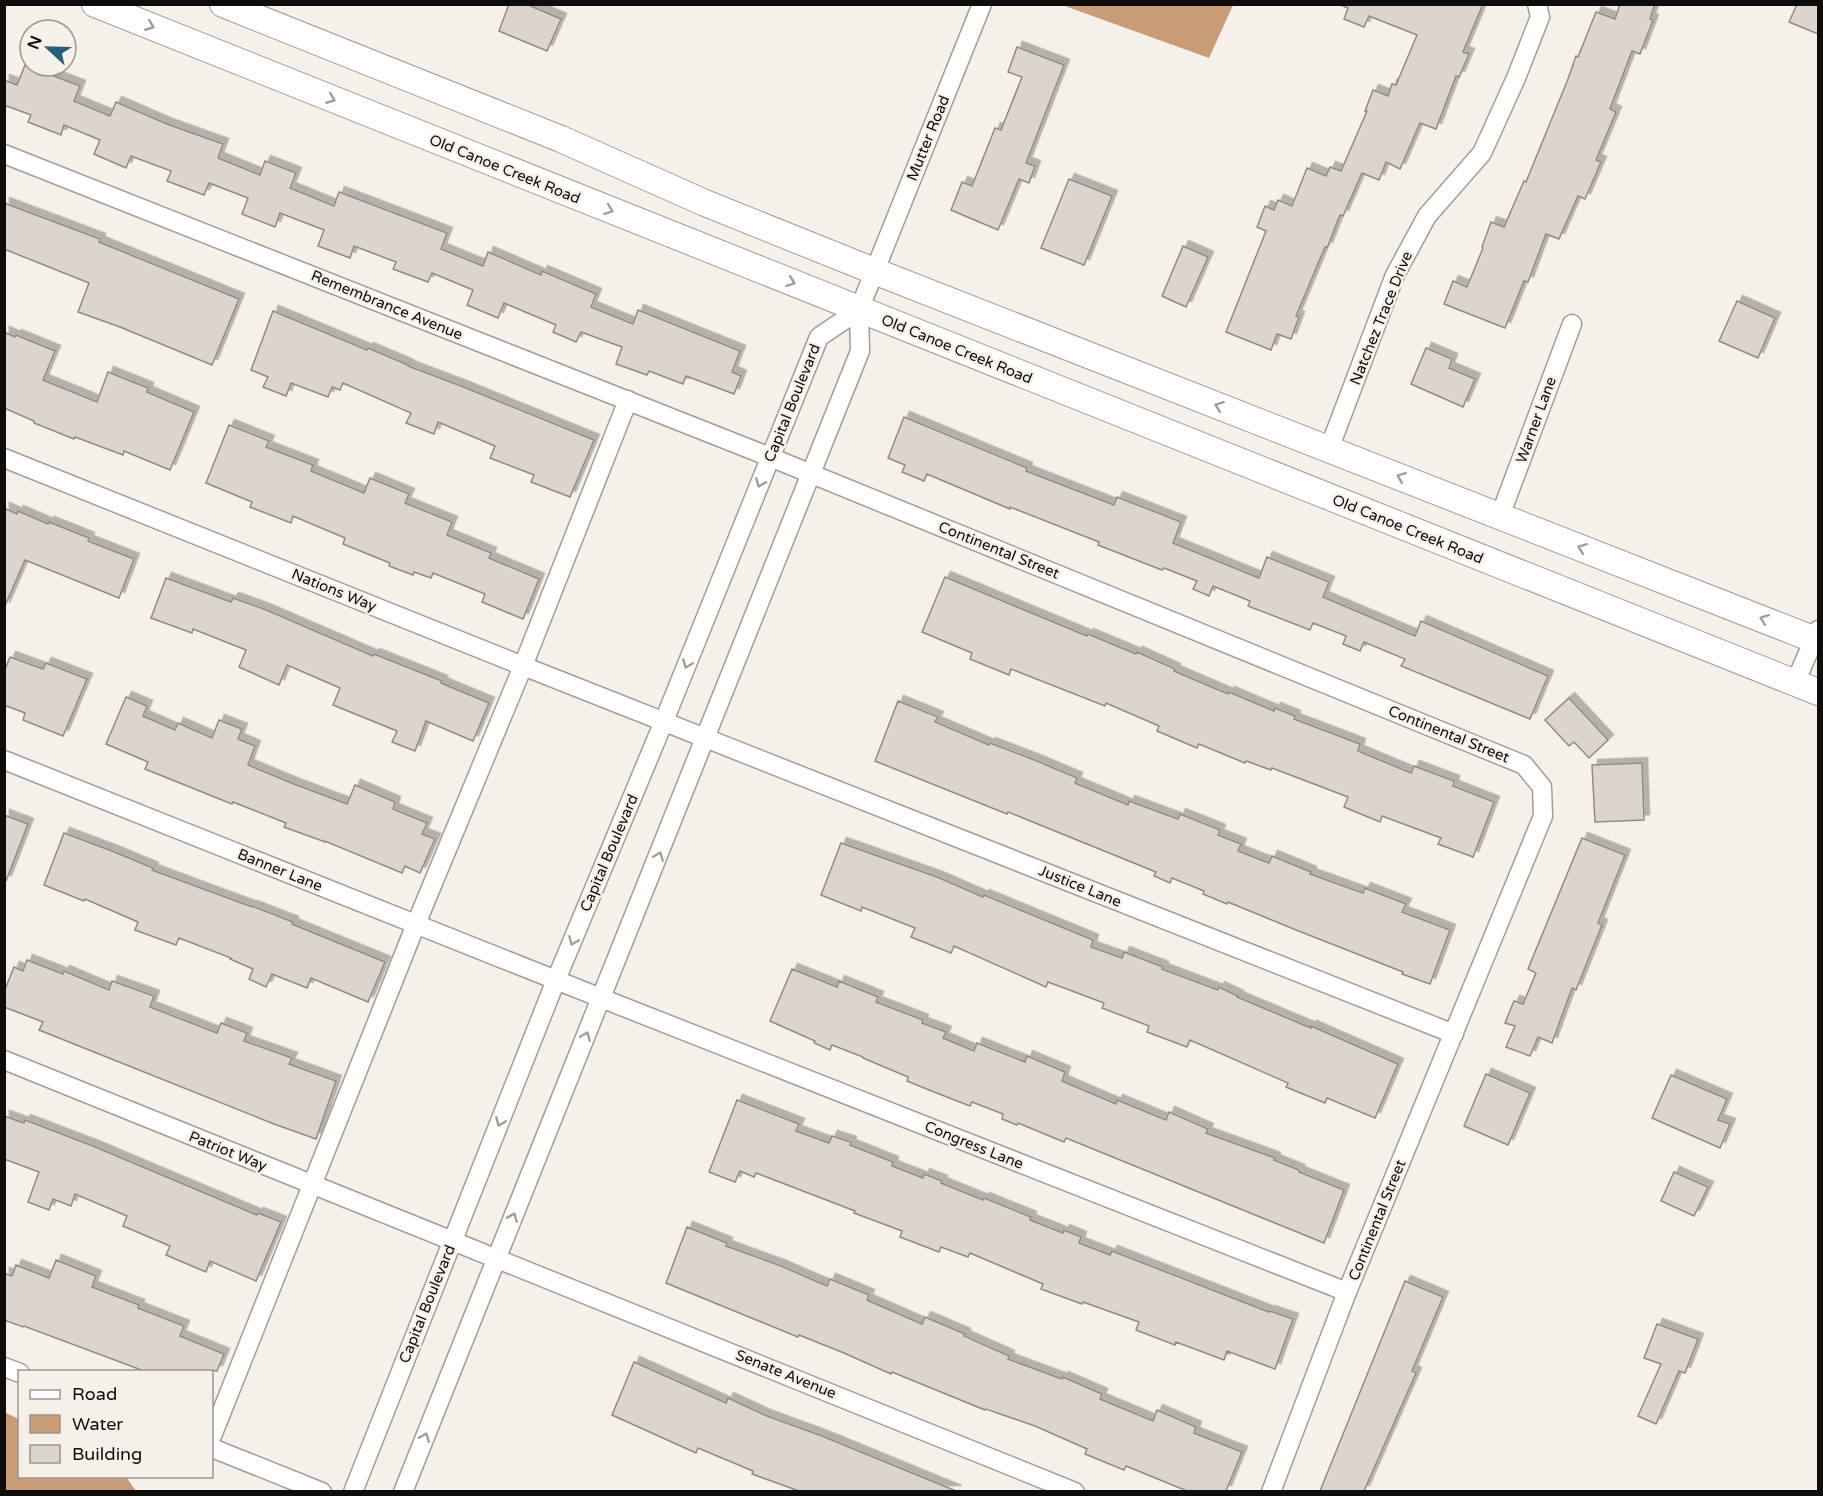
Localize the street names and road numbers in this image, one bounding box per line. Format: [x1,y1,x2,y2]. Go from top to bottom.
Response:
street label: Mutter Road [903,93,953,183]
street label: Old Canoe Creek Road [427,130,583,208]
street label: Natchez Trace Drive [1346,249,1416,387]
street label: Remembrance Avenue [309,266,465,344]
street label: Old Canoe Creek Road [879,310,1035,388]
street label: Capital Boulevard [760,341,824,465]
street label: Warner Lane [1512,374,1560,466]
street label: Old Canoe Creek Road [1330,490,1486,568]
street label: Continental Street [936,517,1062,583]
street label: Nations Way [289,565,379,615]
street label: Continental Street [1386,701,1512,767]
street label: Capital Boulevard [576,792,642,914]
street label: Banner Lane [235,845,325,895]
street label: Justice Lane [1036,861,1124,911]
street label: Congress Lane [922,1117,1026,1173]
street label: Patriot Way [186,1127,270,1175]
street label: Continental Street [1344,1157,1410,1283]
street label: Capital Boulevard [395,1242,459,1366]
street label: Senate Avenue [733,1346,839,1402]

